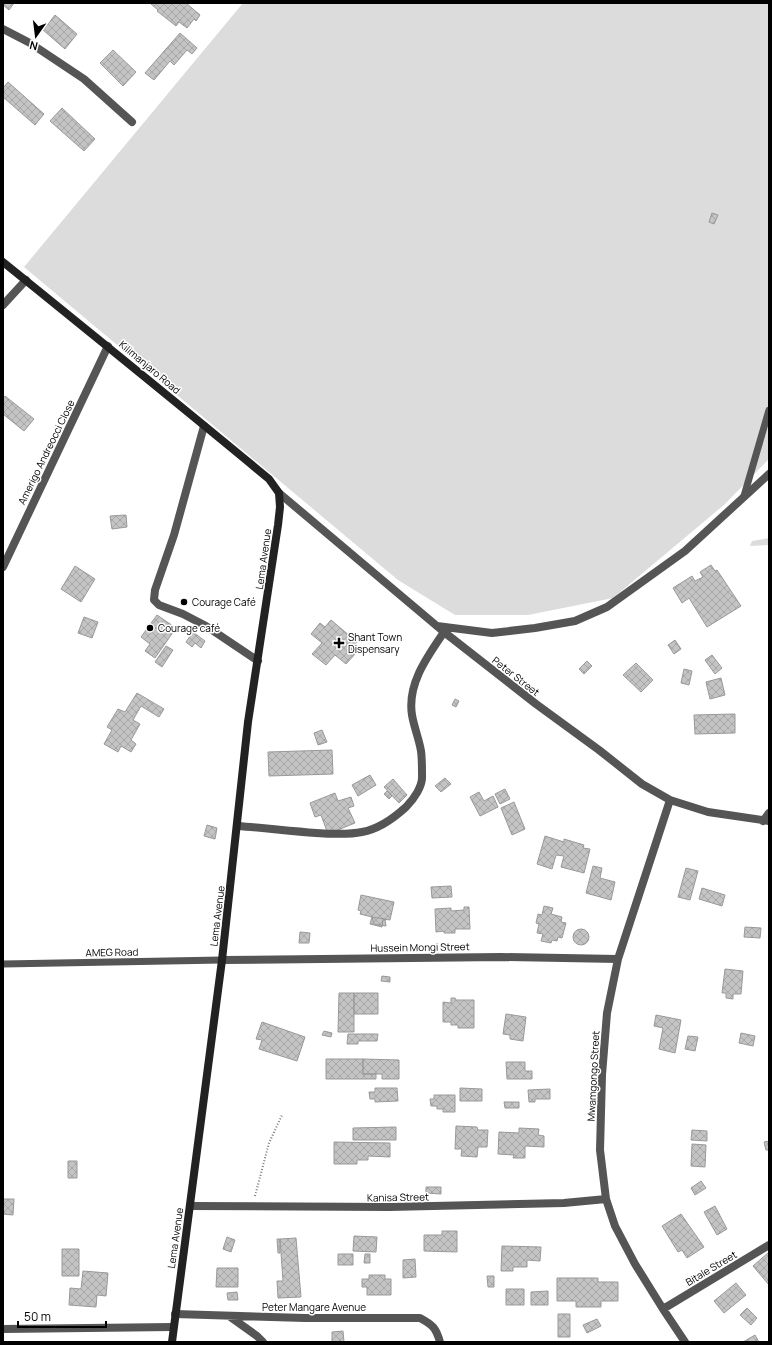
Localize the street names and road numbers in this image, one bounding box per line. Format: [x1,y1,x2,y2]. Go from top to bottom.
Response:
street label: Kilimanjaro Road [116,337,184,397]
street label: Amerigo Andreocci Close [14,397,78,507]
street label: Lema Avenue [252,528,274,590]
street label: Peter Street [489,653,543,699]
street label: Lema Avenue [206,885,228,947]
street label: Hussein Mongi Street [370,939,470,955]
street label: AMEG Road [85,945,139,959]
street label: Mwamgongo Street [584,1030,602,1122]
street label: Kanisa Street [367,1189,429,1205]
street label: Lema Avenue [164,1207,186,1269]
street label: Bitale Street [683,1247,739,1289]
street label: Peter Mangare Avenue [262,1300,366,1314]

